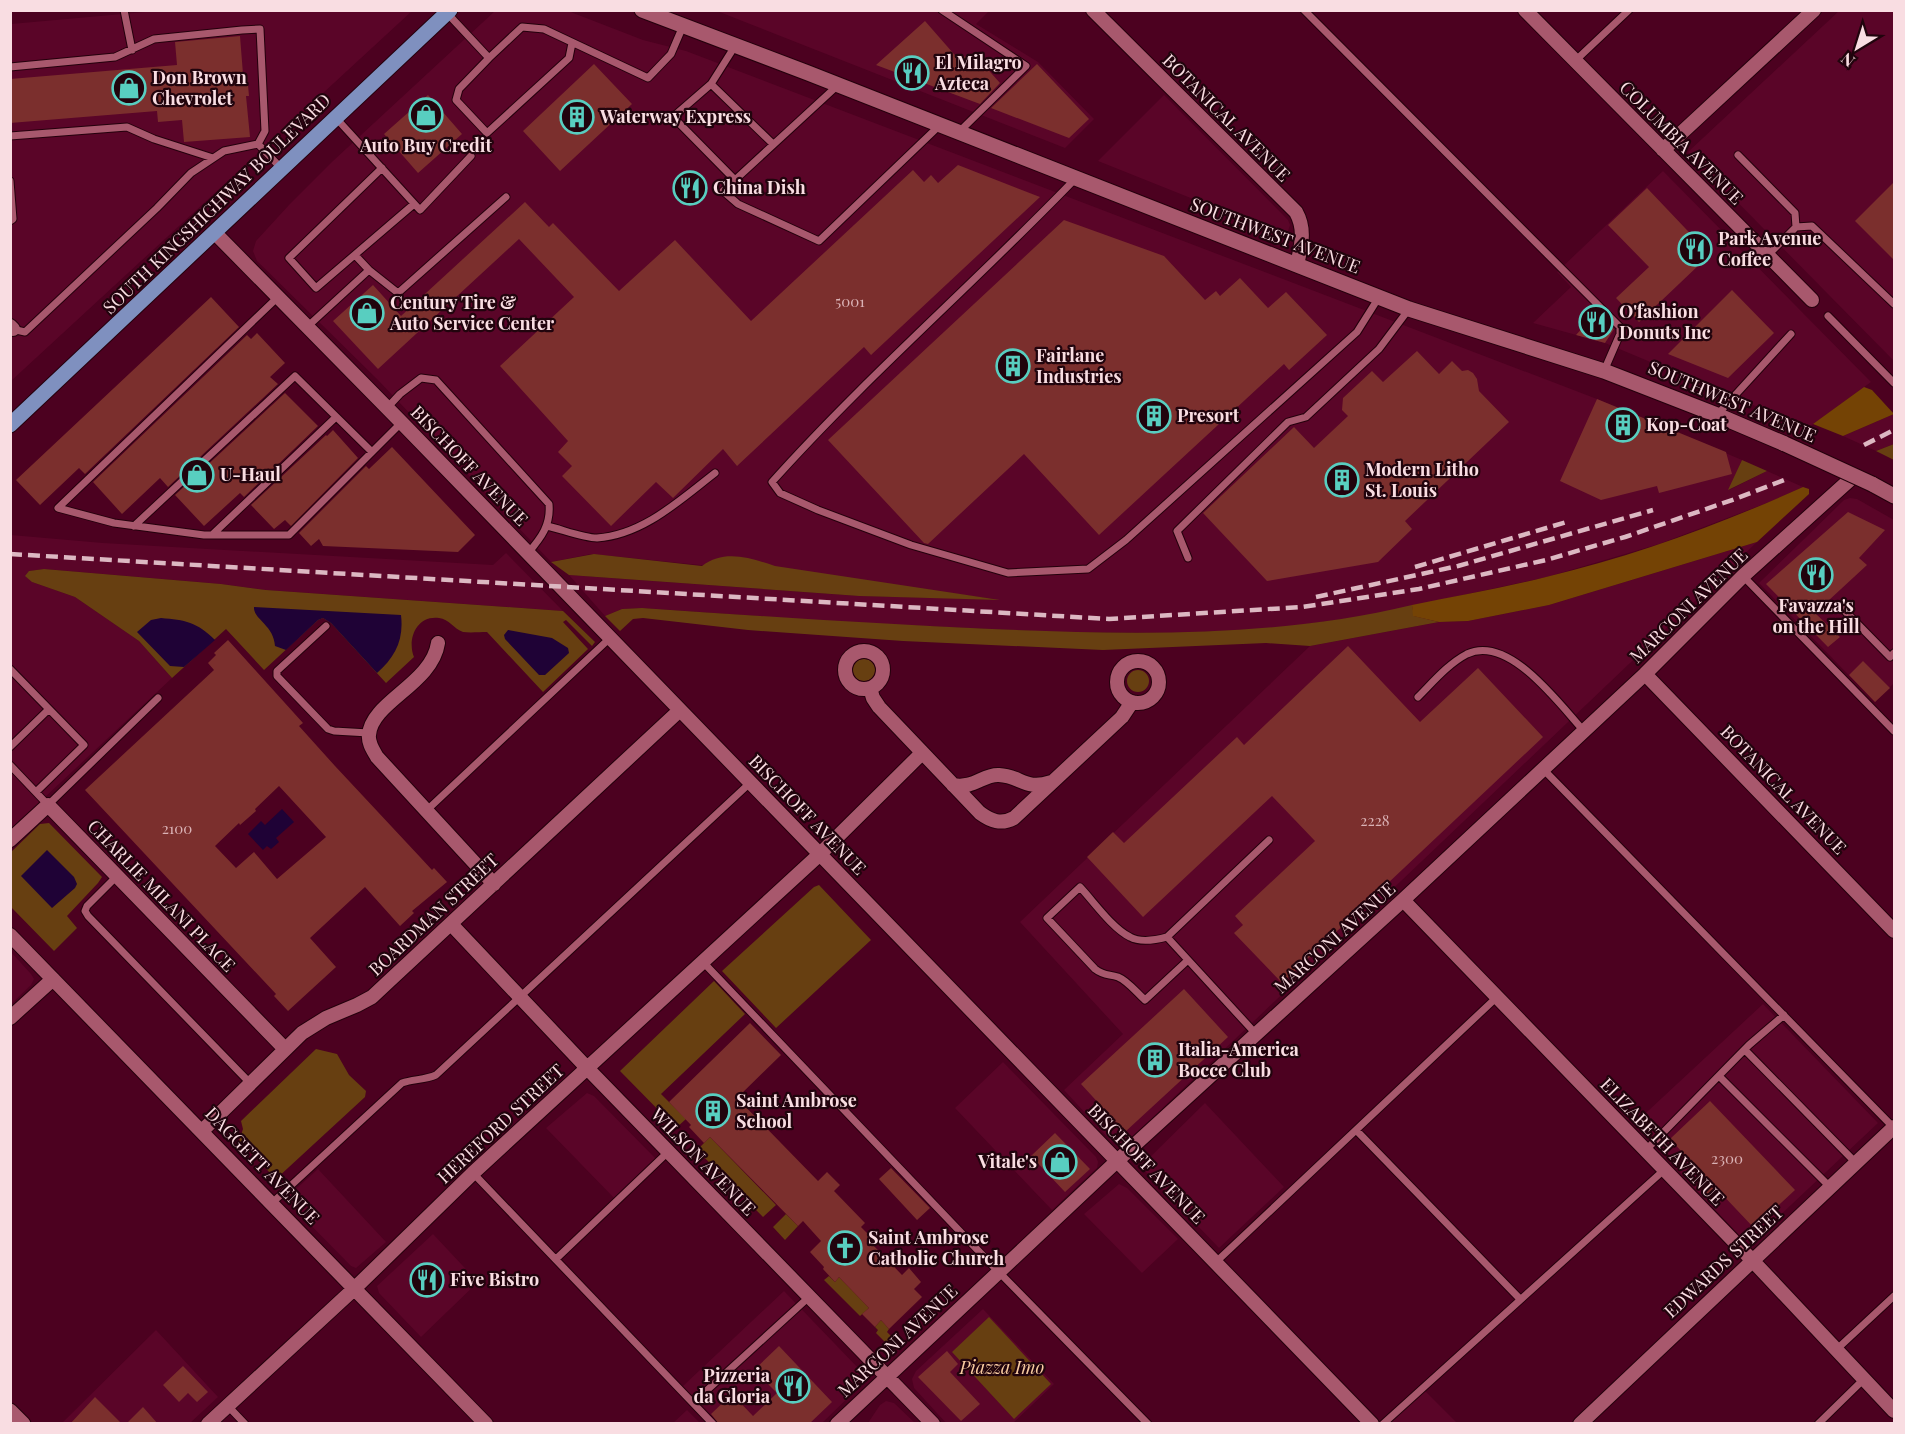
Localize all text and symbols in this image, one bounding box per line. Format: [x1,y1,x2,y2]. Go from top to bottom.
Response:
north arrow [1827,18,1887,78]
street label: BOTANICAL AVENUE [1158,48,1296,186]
text: N [1836,48,1858,72]
place label: El Milagro Azteca [934,50,1022,95]
restaurant icon: El Milagro Azteca [894,55,930,91]
place label: Don Brown Chevrolet [152,65,247,110]
shop icon: Don Brown Chevrolet [111,70,147,106]
street label: COLUMBIA AVENUE [1615,75,1749,209]
street label: SOUTH KINGSHIGHWAY BOULEVARD [97,88,335,319]
shop icon: Auto Buy Credit [408,97,444,133]
building icon: Waterway Express [559,99,595,135]
place label: Waterway Express [599,104,751,128]
place label: Auto Buy Credit [359,133,492,157]
restaurant icon: China Dish [672,170,708,206]
place label: China Dish [713,175,806,199]
street label: SOUTHWEST AVENUE [1187,192,1364,279]
place label: Park Avenue Coffee [1718,226,1821,271]
restaurant icon: Park Avenue Coffee [1677,231,1713,267]
place label: Century Tire & Auto Service Center [389,290,555,335]
house number: 5001 [835,291,865,311]
shop icon: Century Tire & Auto Service Center [349,295,385,331]
place label: O'fashion Donuts Inc [1619,299,1711,344]
restaurant icon: O'fashion Donuts Inc [1578,304,1614,340]
place label: Fairlane Industries [1036,343,1122,388]
building icon: Fairlane Industries [995,348,1031,384]
street label: SOUTHWEST AVENUE [1645,355,1820,447]
building icon: Presort [1136,398,1172,434]
street label: BISCHOFF AVENUE [406,400,533,531]
place label: Presort [1177,403,1240,427]
building icon: Kop-Coat [1605,407,1641,443]
place label: Kop-Coat [1646,412,1727,436]
shop icon: U-Haul [179,457,215,493]
place label: Modern Litho St. Louis [1365,457,1479,502]
place label: U-Haul [220,462,281,486]
building icon: Modern Litho St. Louis [1324,462,1360,498]
street label: MARCONI AVENUE [1624,543,1753,668]
restaurant icon: Favazza's on the Hill [1798,557,1834,593]
place label: Favazza's on the Hill [1772,593,1860,638]
street label: BOTANICAL AVENUE [1716,719,1852,859]
street label: BISCHOFF AVENUE [744,749,871,880]
house number: 2228 [1360,810,1390,830]
street label: CHARLIE MILANI PLACE [83,814,241,977]
house number: 2100 [162,818,192,838]
street label: BOARDMAN STREET [363,848,503,981]
street label: MARCONI AVENUE [1269,876,1400,998]
place label: Italia-America Bocce Club [1178,1037,1299,1082]
building icon: Italia-America Bocce Club [1137,1042,1173,1078]
street label: HEREFORD STREET [432,1058,569,1188]
street label: ELIZABETH AVENUE [1595,1072,1730,1210]
place label: Saint Ambrose School [736,1088,857,1133]
building icon: Saint Ambrose School [695,1093,731,1129]
street label: BISCHOFF AVENUE [1083,1098,1210,1229]
street label: DAGGETT AVENUE [200,1101,325,1229]
street label: WILSON AVENUE [645,1101,761,1220]
shop icon: Vitale's [1042,1144,1078,1180]
house number: 2300 [1711,1148,1743,1168]
place label: Vitale's [977,1149,1037,1173]
street label: EDWARDS STREET [1659,1200,1788,1323]
place label: Saint Ambrose Catholic Church [868,1225,1004,1270]
church icon: Saint Ambrose Catholic Church [827,1230,863,1266]
restaurant icon: Five Bistro [409,1262,445,1298]
place label: Five Bistro [450,1267,539,1291]
street label: MARCONI AVENUE [832,1279,962,1402]
park label: Piazza Imo [959,1355,1045,1379]
place label: Pizzeria da Gloria [694,1363,771,1408]
restaurant icon: Pizzeria da Gloria [775,1368,811,1404]

